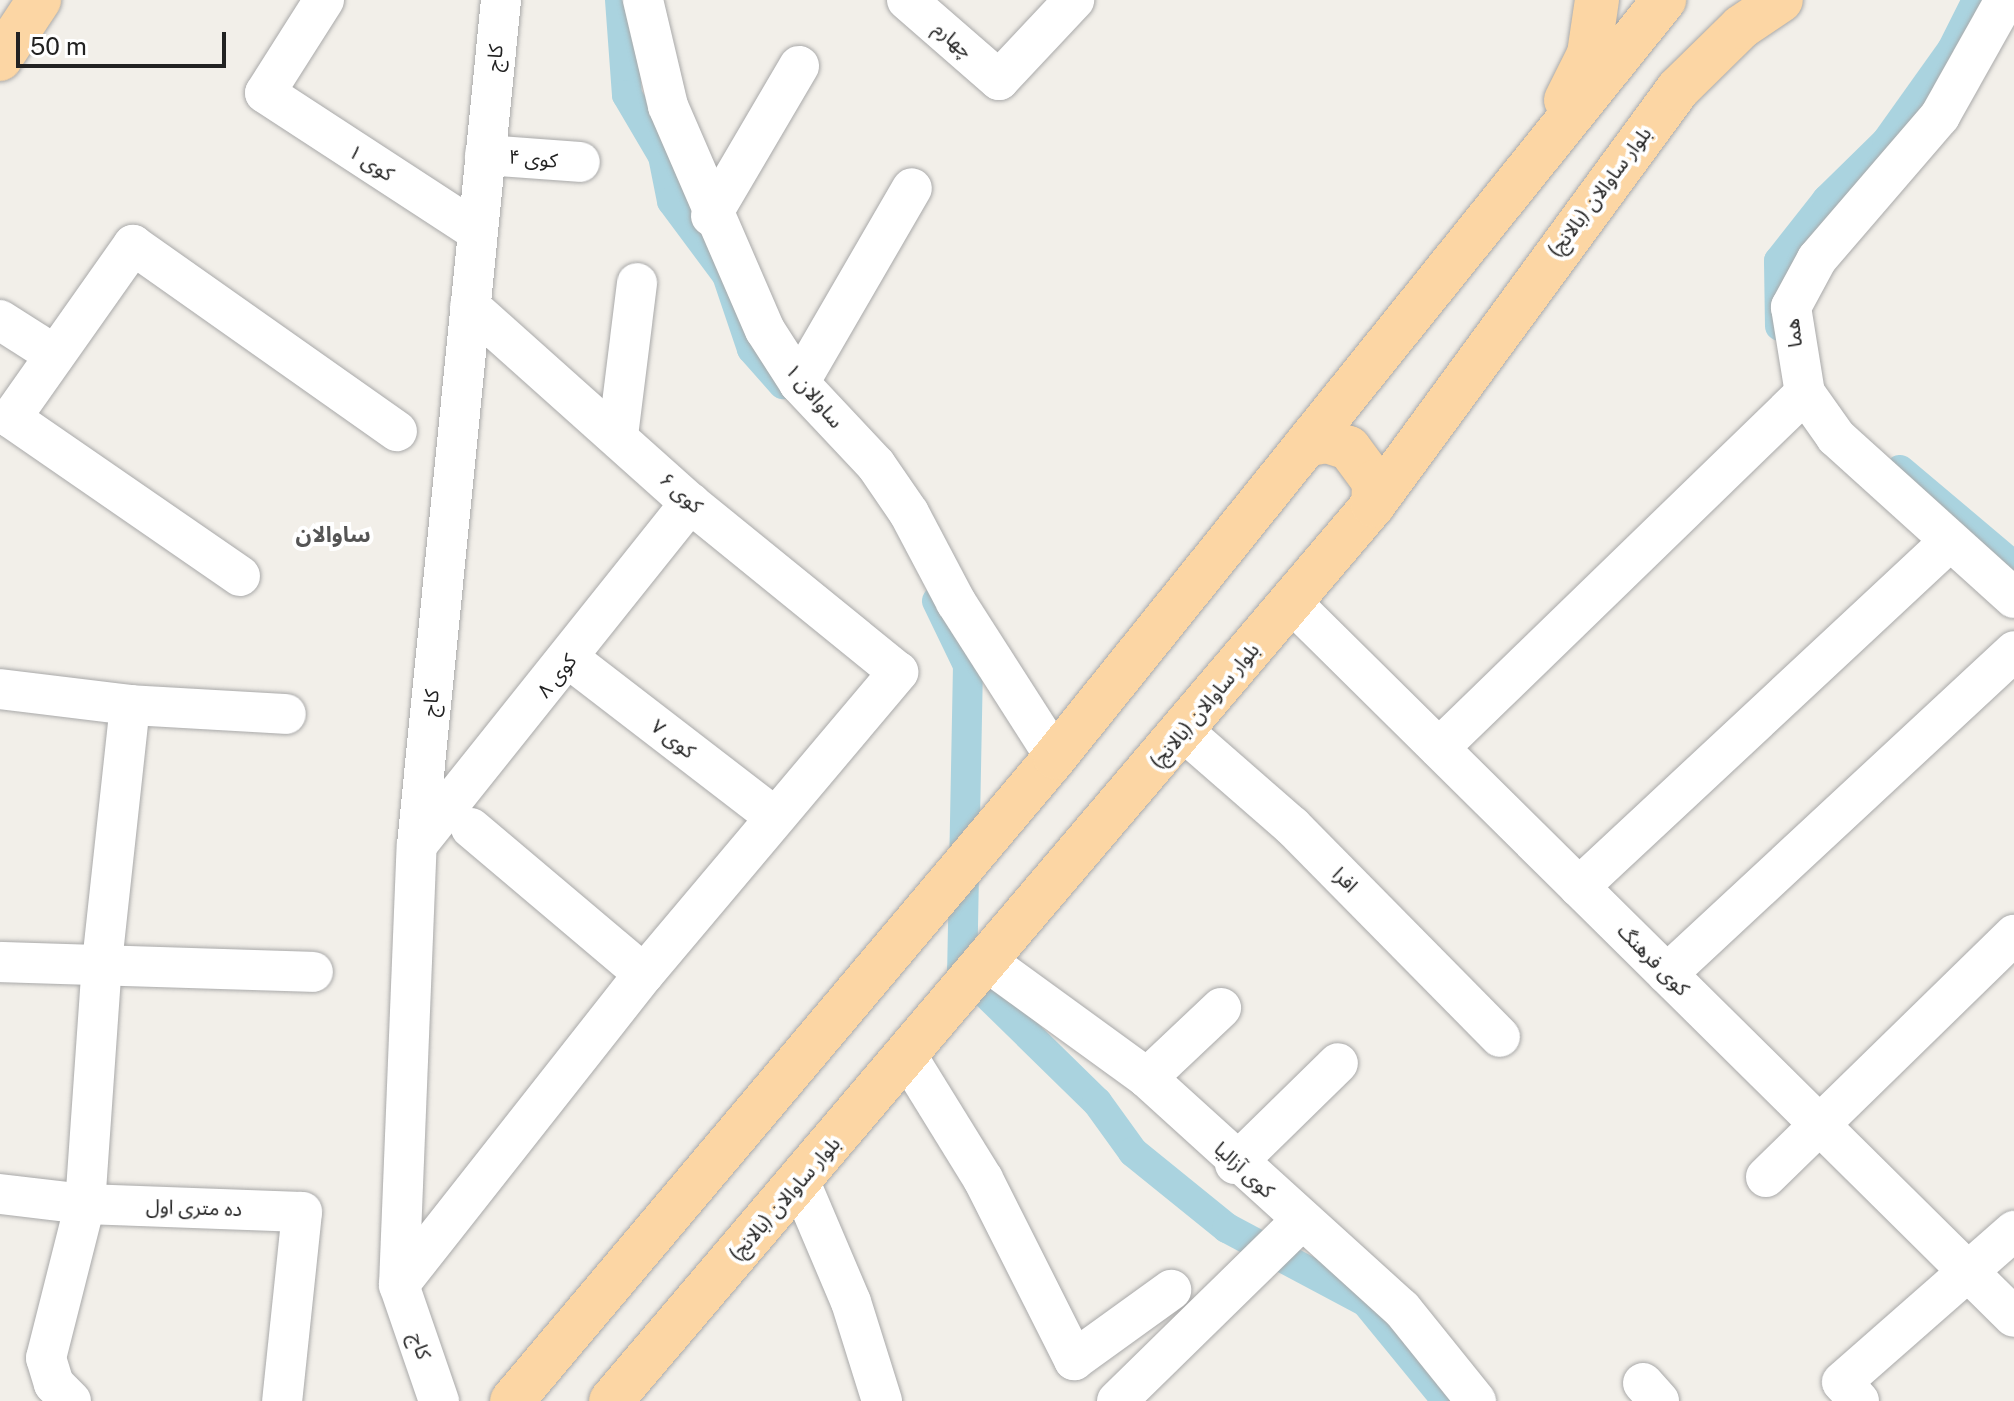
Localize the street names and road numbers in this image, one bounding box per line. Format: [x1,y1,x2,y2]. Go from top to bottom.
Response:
street label: چهارم [929,17,977,63]
street label: کاج [482,43,508,73]
street label: بلوار ساوالان (بالانج) [1543,122,1657,262]
street label: کوی ۱ [344,140,398,186]
street label: کوی ۴ [507,145,559,173]
street label: هما [1780,317,1808,349]
street label: ساوالان ۱ [780,359,848,433]
street label: کوی ۶ [655,468,707,518]
street label: بلوار ساوالان (بالانج) [1145,638,1265,774]
street label: کوی ۸ [532,649,582,703]
street label: کاج [418,688,444,718]
street label: کوی ۷ [646,714,700,764]
street label: افرا [1327,862,1363,898]
street label: کوی فرهنگ [1612,919,1694,1001]
street label: بلوار ساوالان (بالانج) [725,1132,845,1266]
street label: کوی آزالیا [1209,1137,1279,1203]
street label: ده متری اول [146,1194,242,1222]
street label: کاج [404,1329,436,1363]

